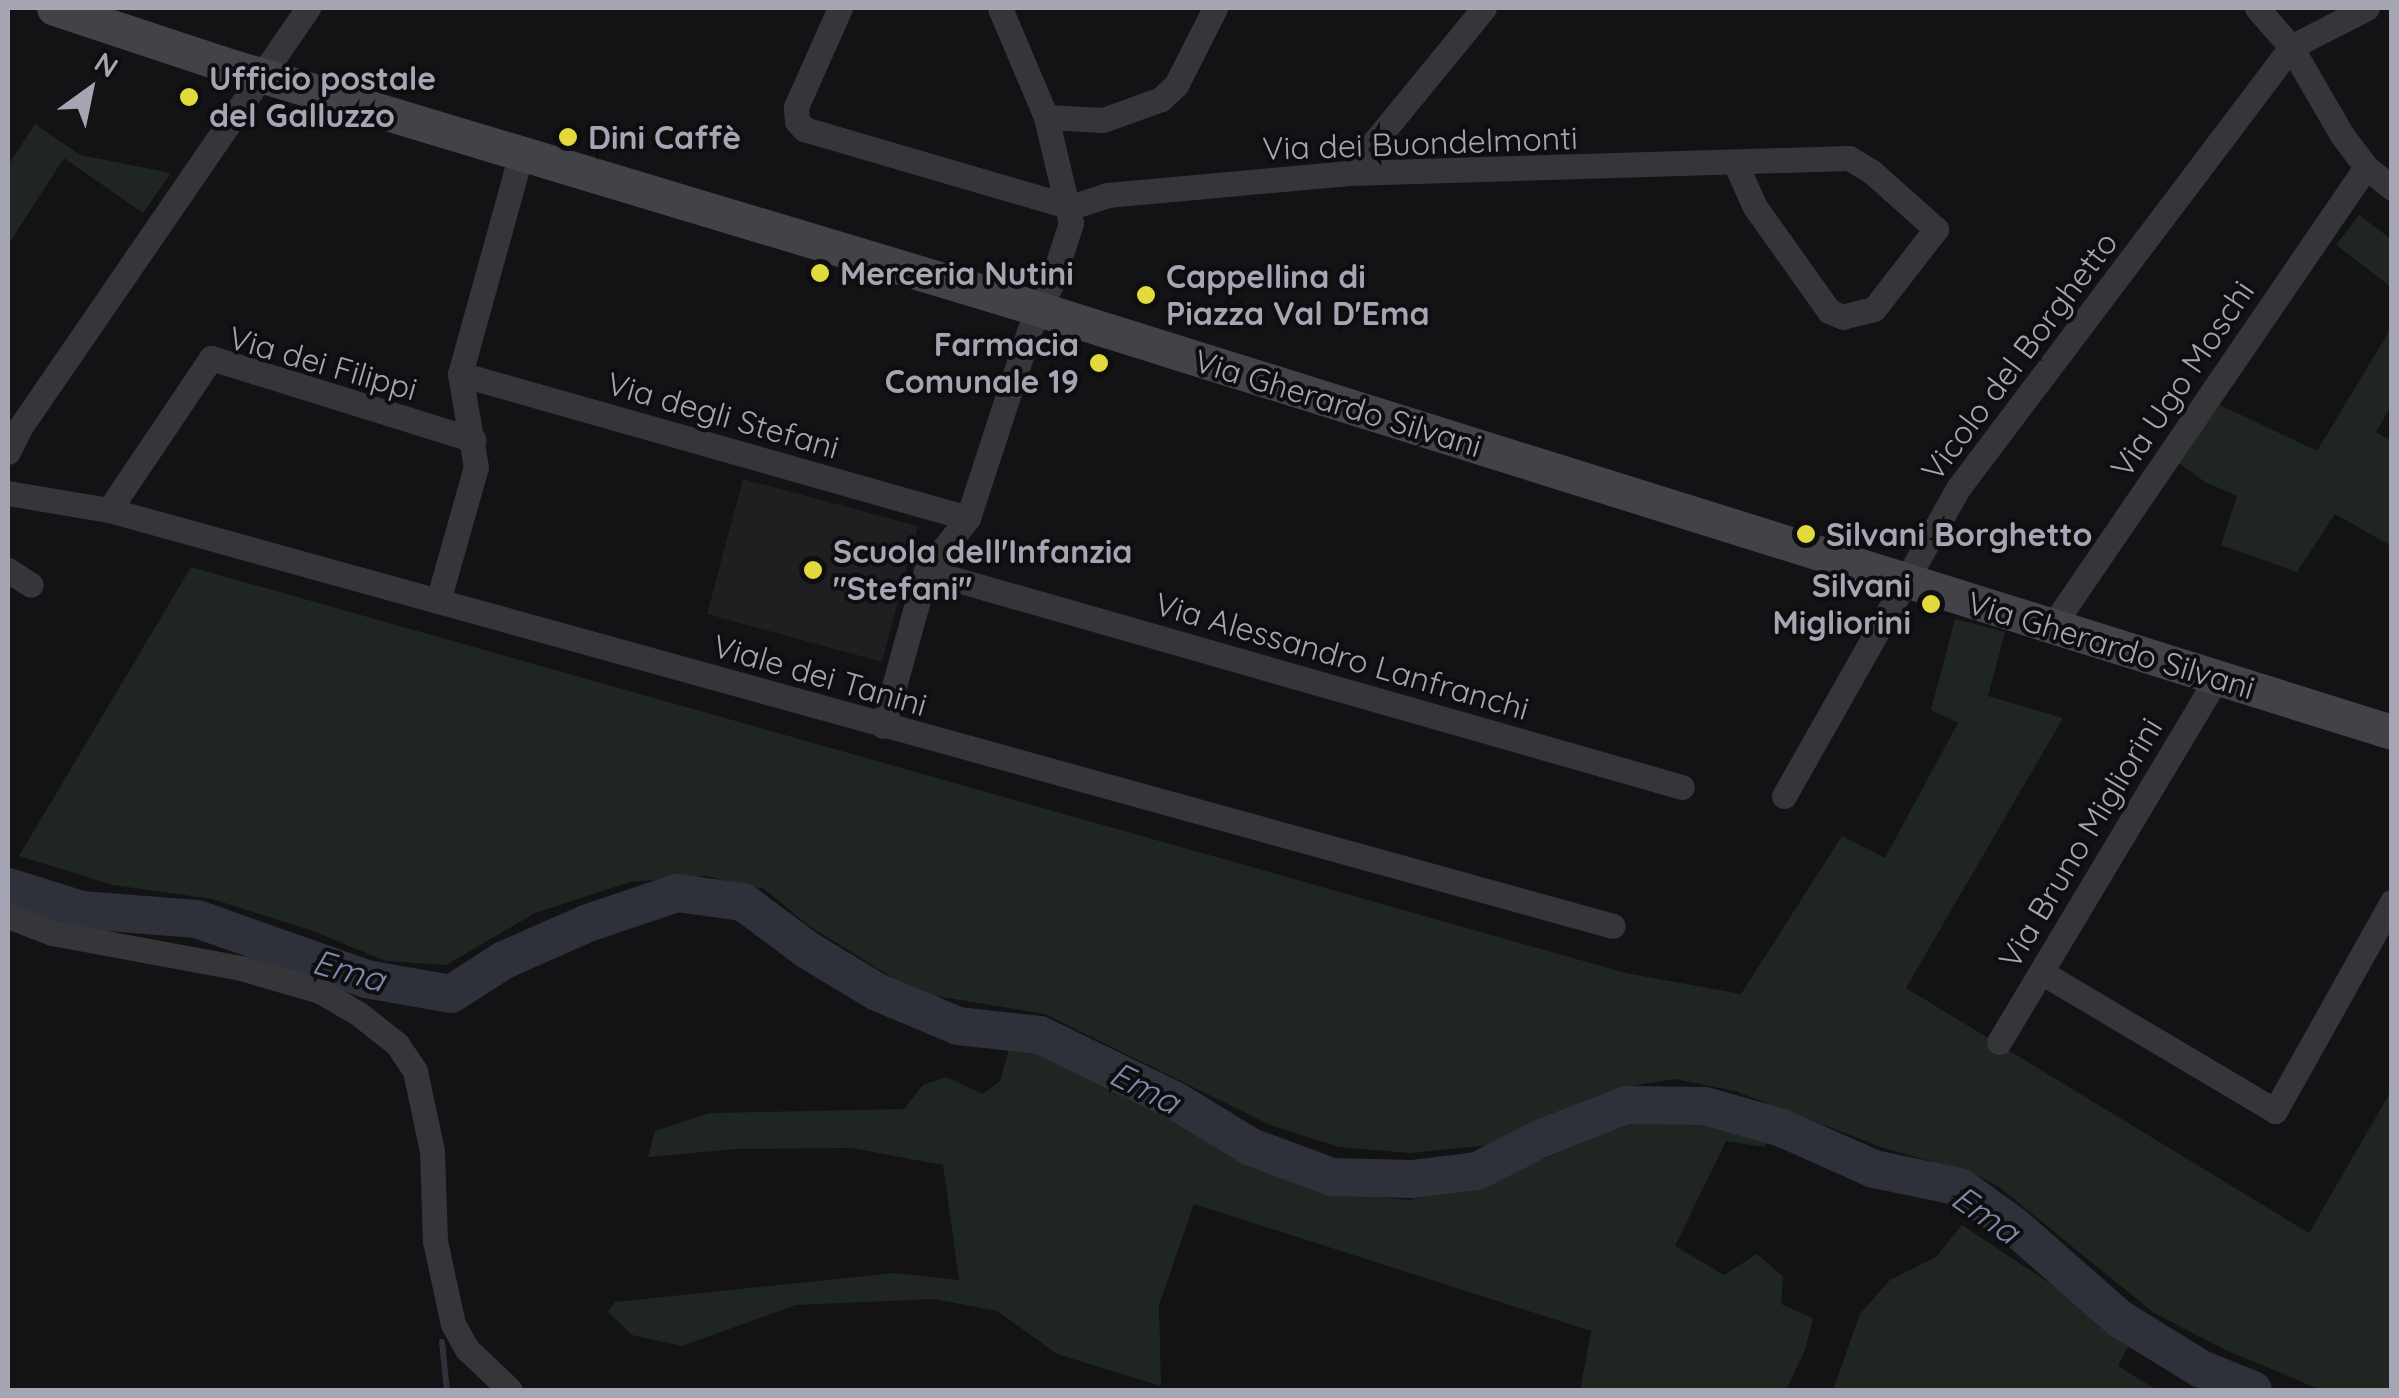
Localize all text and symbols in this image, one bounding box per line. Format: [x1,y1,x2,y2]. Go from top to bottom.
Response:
north arrow [40,40,140,140]
text: N [88,44,125,85]
place label: Ufficio postale del Galluzzo [209,60,436,135]
marker: Ufficio postale del Galluzzo [178,86,200,108]
place label: Dini Caffè [588,118,741,156]
street label: Via dei Buondelmonti [1262,118,1578,168]
marker: Dini Caffè [557,126,579,148]
street label: Vicolo del Borghetto [1913,224,2125,488]
place label: Merceria Nutini [840,254,1074,292]
place label: Cappellina di Piazza Val D'Ema [1166,258,1430,333]
marker: Merceria Nutini [809,262,831,284]
street label: Via Ugo Moschi [2102,273,2262,485]
marker: Cappellina di Piazza Val D'Ema [1135,284,1157,306]
street label: Via dei Filippi [224,318,422,408]
place label: Farmacia Comunale 19 [885,326,1079,401]
street label: Via Gherardo Silvani [1190,341,1486,465]
marker: Farmacia Comunale 19 [1088,352,1110,374]
street label: Via degli Stefani [603,364,843,466]
place label: Silvani Borghetto [1826,515,2092,553]
marker: Silvani Borghetto [1795,523,1817,545]
place label: Scuola dell'Infanzia "Stefani" [833,533,1132,608]
marker: Scuola dell'Infanzia "Stefani" [802,559,824,581]
place label: Silvani Migliorini [1773,567,1911,642]
street label: Via Gherardo Silvani [1963,583,2259,707]
street label: Via Alessandro Lanfranchi [1151,584,1533,728]
marker: Silvani Migliorini [1920,593,1942,615]
street label: Viale dei Tanini [709,626,931,724]
street label: Via Bruno Migliorini [1990,711,2170,975]
water label: Ema [308,940,390,1000]
water label: Ema [1103,1052,1187,1122]
water label: Ema [1944,1176,2028,1252]

